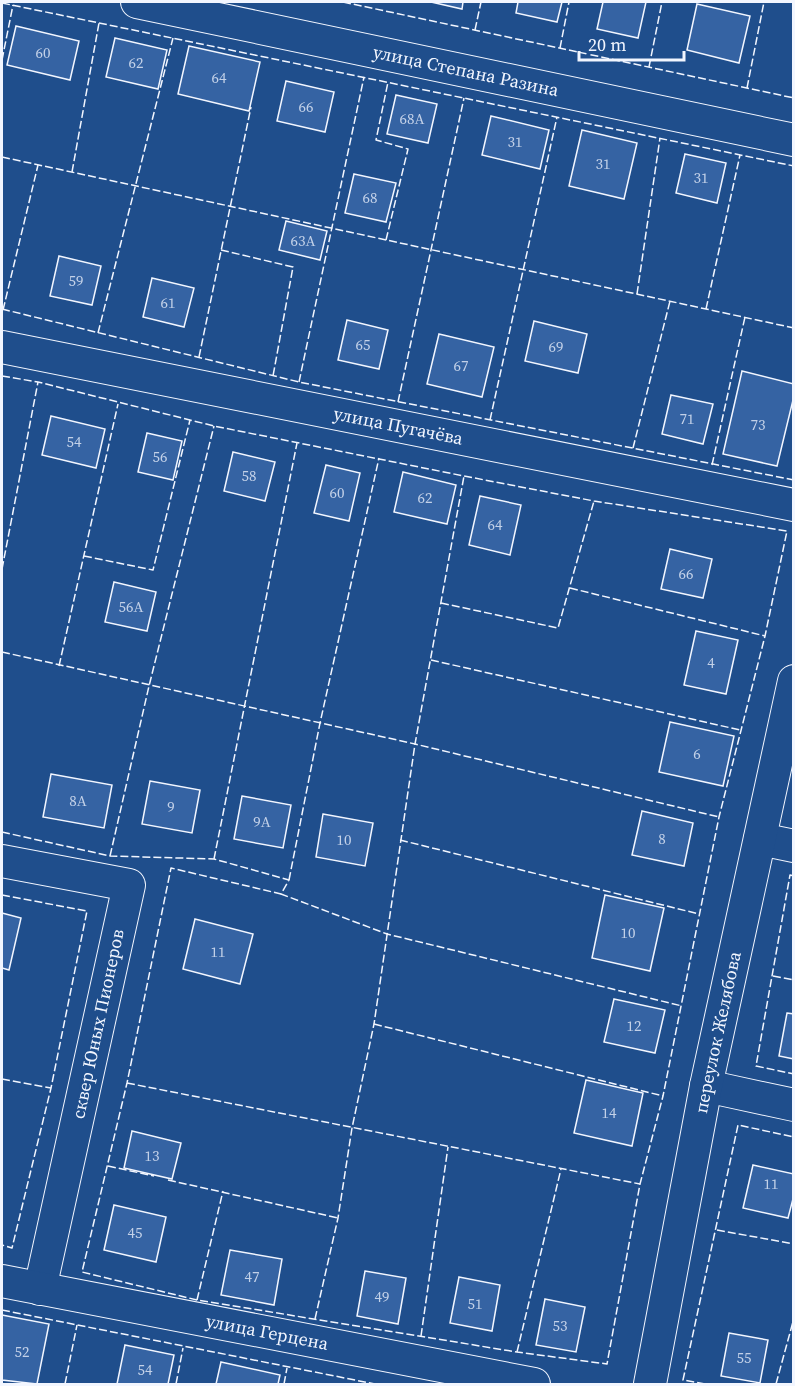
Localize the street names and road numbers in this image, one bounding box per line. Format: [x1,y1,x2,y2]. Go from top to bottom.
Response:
street label: улица Степана Разина [371,39,562,102]
street label: улица Пугачёва [331,400,466,451]
street label: сквер Юных Пионеров [65,927,130,1121]
street label: переулок Желябова [688,948,747,1115]
street label: улица Герцена [204,1308,331,1356]

